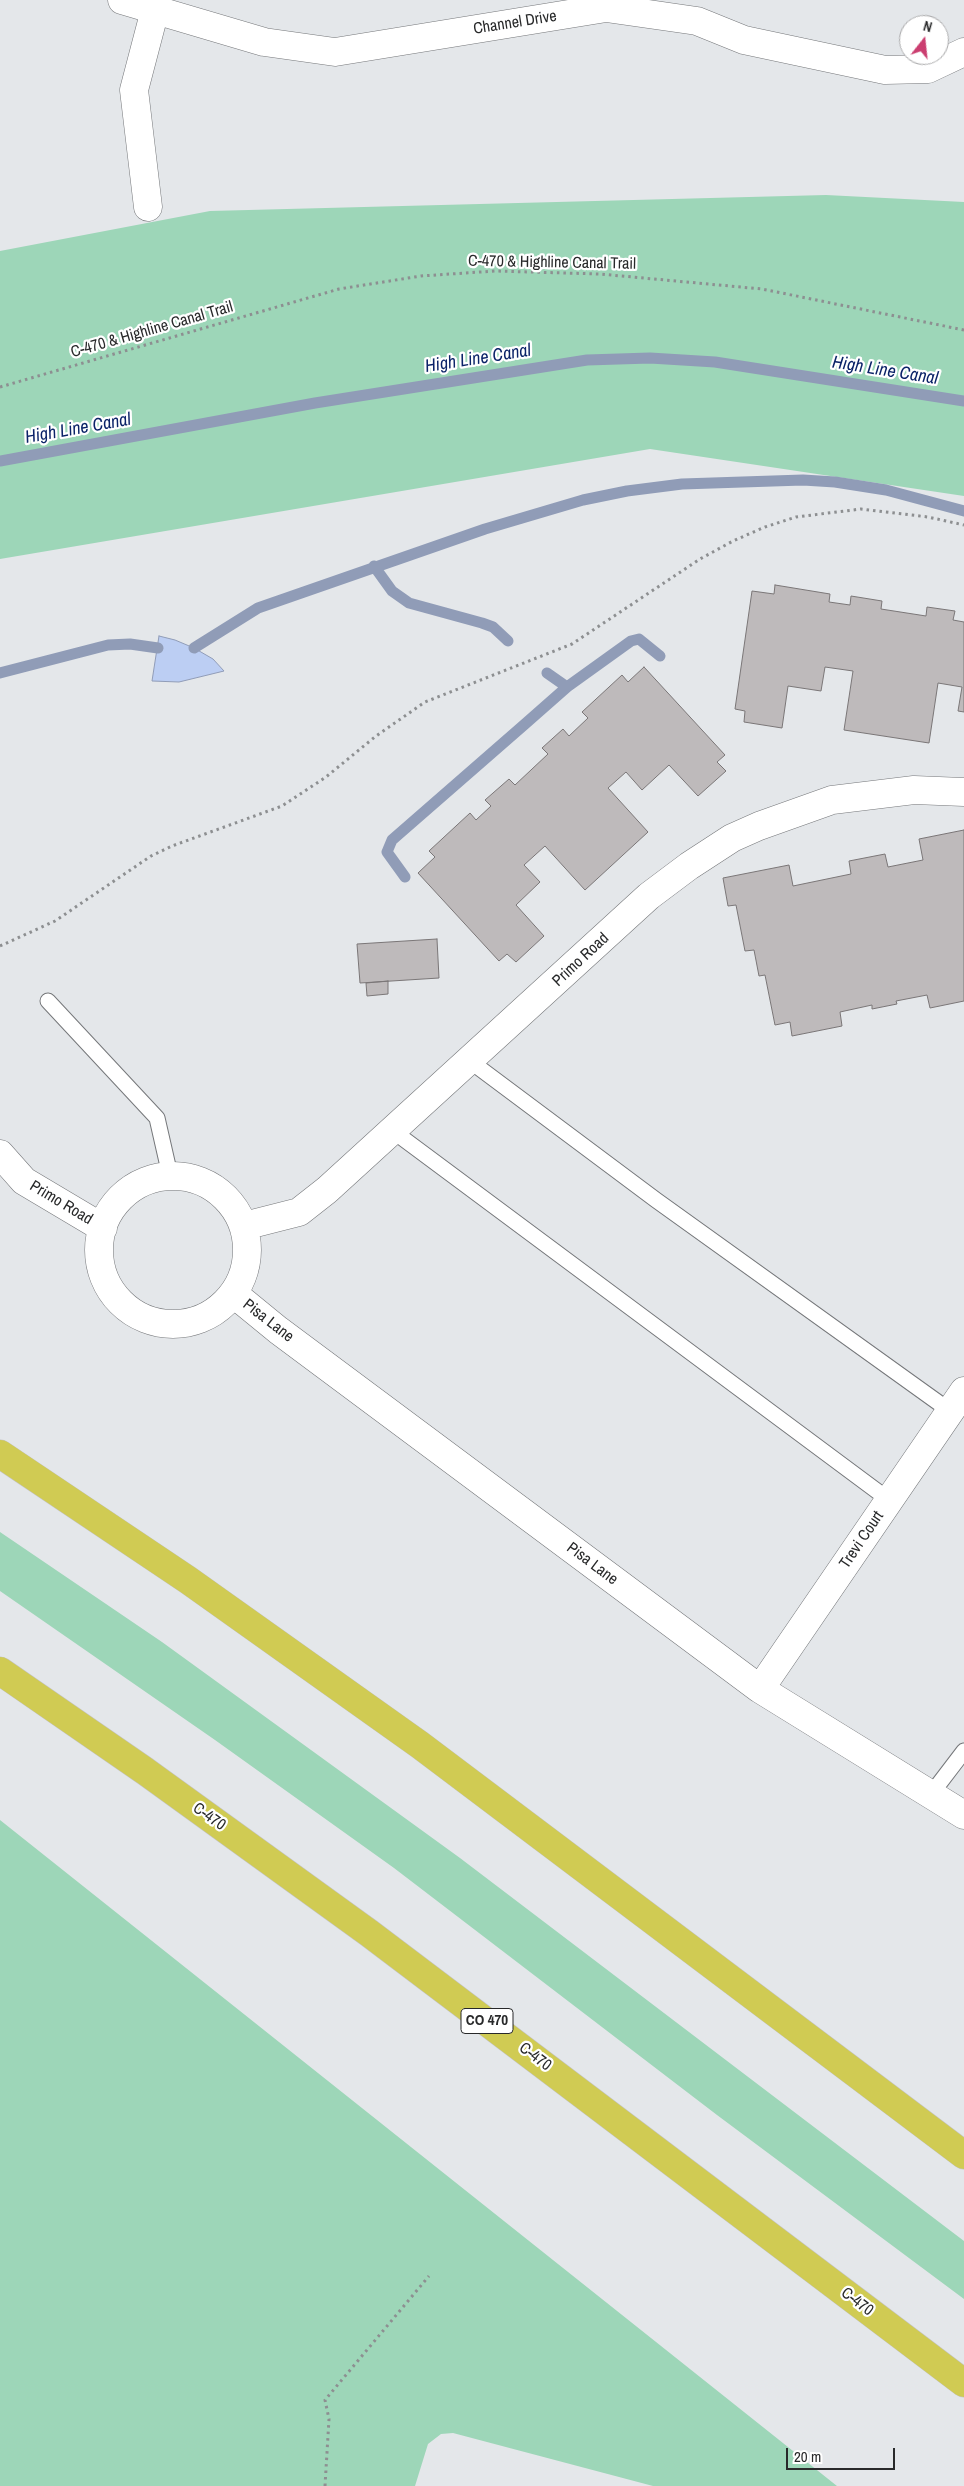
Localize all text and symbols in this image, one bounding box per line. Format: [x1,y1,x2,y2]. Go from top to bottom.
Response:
street label: Channel Drive [472,7,558,39]
north arrow [899,15,949,65]
text: N [921,17,934,36]
street label: C-470 & Highline Canal Trail [468,252,636,274]
street label: C-470 & Highline Canal Trail [69,298,235,362]
water label: High Line Canal [424,340,532,378]
water label: High Line Canal [831,352,939,390]
water label: High Line Canal [24,409,132,449]
street label: Primo Road [549,929,613,991]
street label: Primo Road [26,1177,96,1229]
street label: Pisa Lane [239,1295,297,1347]
street label: Trevi Court [836,1508,888,1572]
street label: Pisa Lane [563,1539,621,1589]
street label: C-470 [189,1799,229,1835]
road number: CO 470 [461,2008,513,2034]
street label: C-470 [515,2039,555,2075]
street label: C-470 [837,2284,877,2320]
scale bar [789,2438,898,2470]
text: 20 m [794,2446,821,2467]

